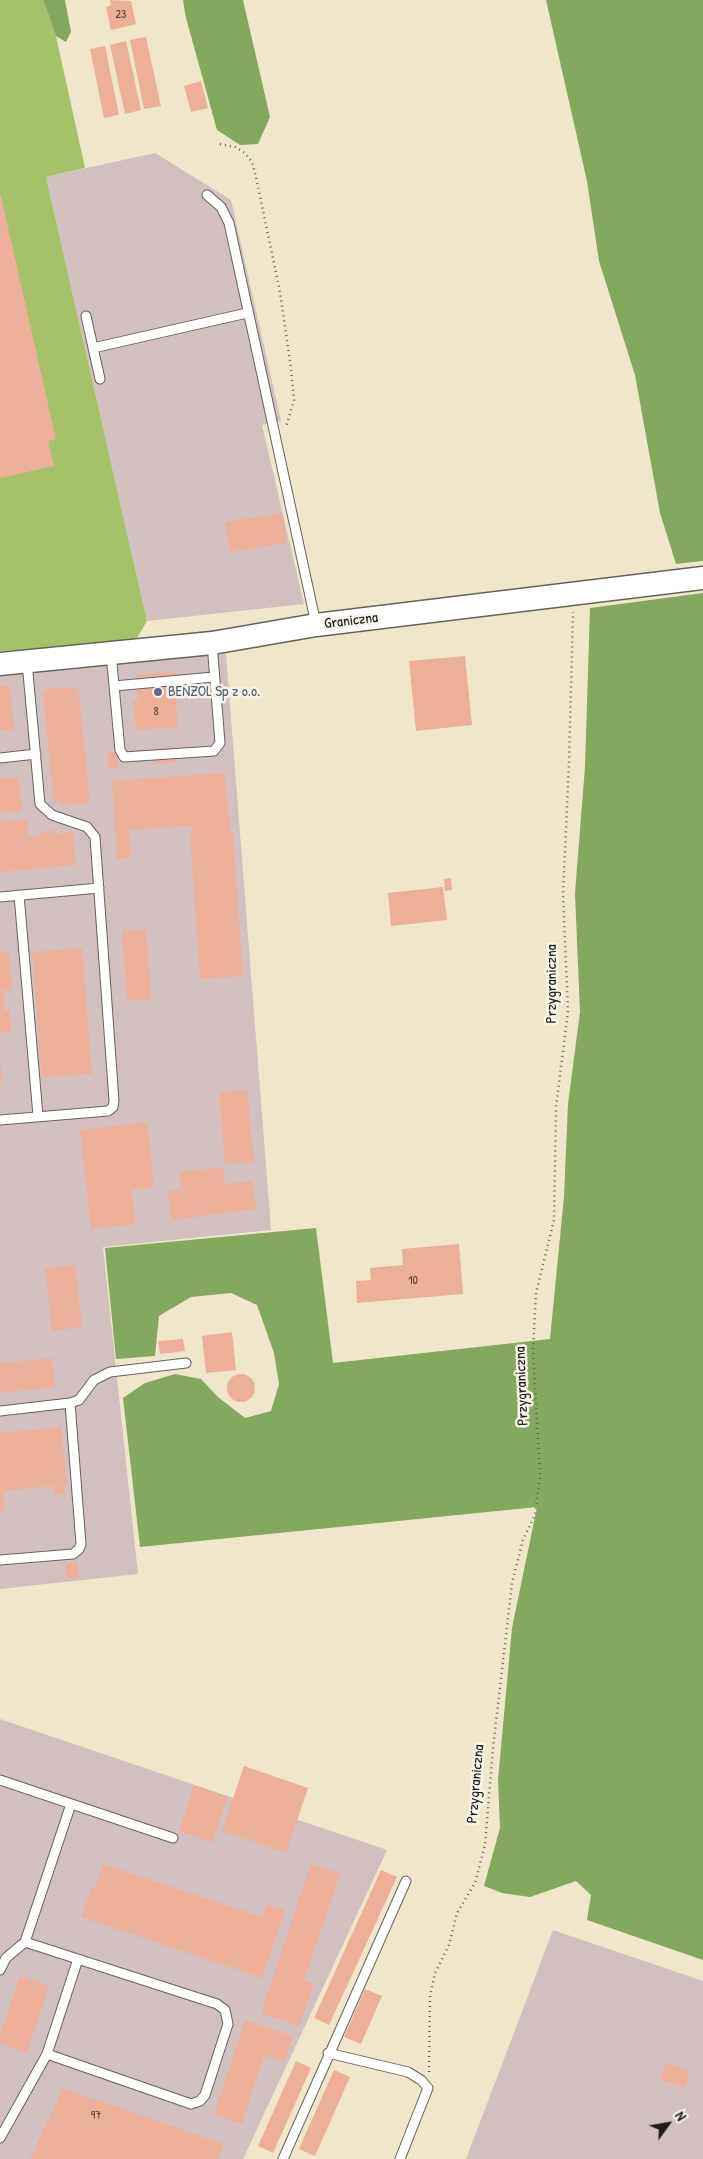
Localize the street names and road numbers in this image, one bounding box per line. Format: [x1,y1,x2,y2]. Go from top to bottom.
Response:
street label: Graniczna [323,609,379,633]
street label: Przygraniczna [543,944,561,1024]
street label: Przygraniczna [512,1346,532,1426]
street label: Przygraniczna [464,1744,488,1824]

